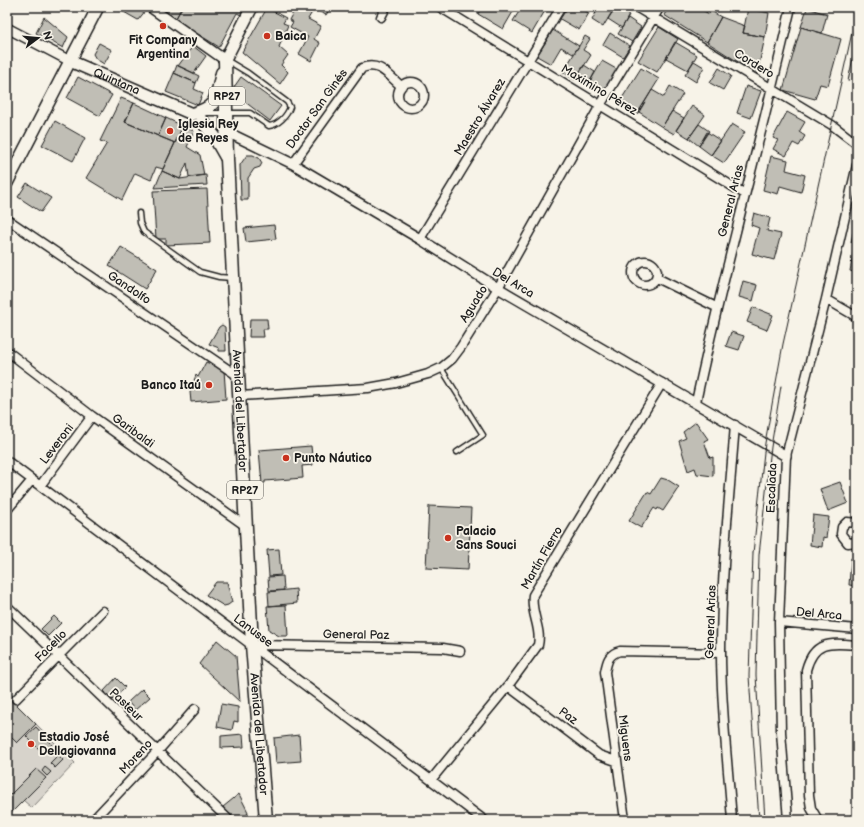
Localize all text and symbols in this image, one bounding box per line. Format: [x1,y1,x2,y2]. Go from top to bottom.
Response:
north arrow [18,18,58,58]
marker: Fit Company Argentina [158,21,168,31]
place label: Baica [275,29,307,44]
text: N [40,30,55,41]
marker: Baica [262,31,272,41]
place label: Fit Company Argentina [129,33,198,62]
street label: Cordero [731,46,777,82]
street label: Maximino Pérez [558,61,640,119]
street label: Quintana [91,65,143,98]
street label: Doctor San Ginés [283,66,351,152]
street label: Maestro Álvarez [449,74,509,158]
road number: RP27 [209,87,245,105]
place label: Iglesia Rey de Reyes [178,117,239,146]
marker: Iglesia Rey de Reyes [165,126,175,136]
street label: General Arias [715,163,747,239]
street label: Del Arca [489,265,537,301]
street label: Gandolfo [104,268,154,308]
street label: Aguado [457,282,491,325]
street label: Avenida del Libertador [229,349,251,473]
place label: Banco Itaú [141,378,201,393]
marker: Banco Itaú [204,380,214,390]
street label: Garibaldi [109,411,157,452]
street label: Leveroni [37,421,77,467]
place label: Punto Náutico [294,451,372,466]
marker: Punto Náutico [281,453,291,463]
street label: Escalada [764,463,780,513]
road number: RP27 [227,481,263,499]
place label: Palacio Sans Souci [456,524,516,553]
street label: Martín Fierro [518,524,566,592]
marker: Palacio Sans Souci [443,533,453,543]
street label: General Arias [702,585,720,659]
street label: Del Arca [795,605,843,624]
street label: Lanusse [230,611,276,651]
street label: Facello [32,627,70,665]
street label: General Paz [323,627,390,643]
street label: Avenida del Libertador [247,672,272,796]
street label: Pasteur [106,685,147,725]
street label: Paz [556,704,581,728]
street label: Miguens [615,714,635,762]
place label: Estadio José Dellagiovanna [39,730,116,759]
street label: Moreno [116,736,156,777]
marker: Estadio José Dellagiovanna [26,739,36,749]

